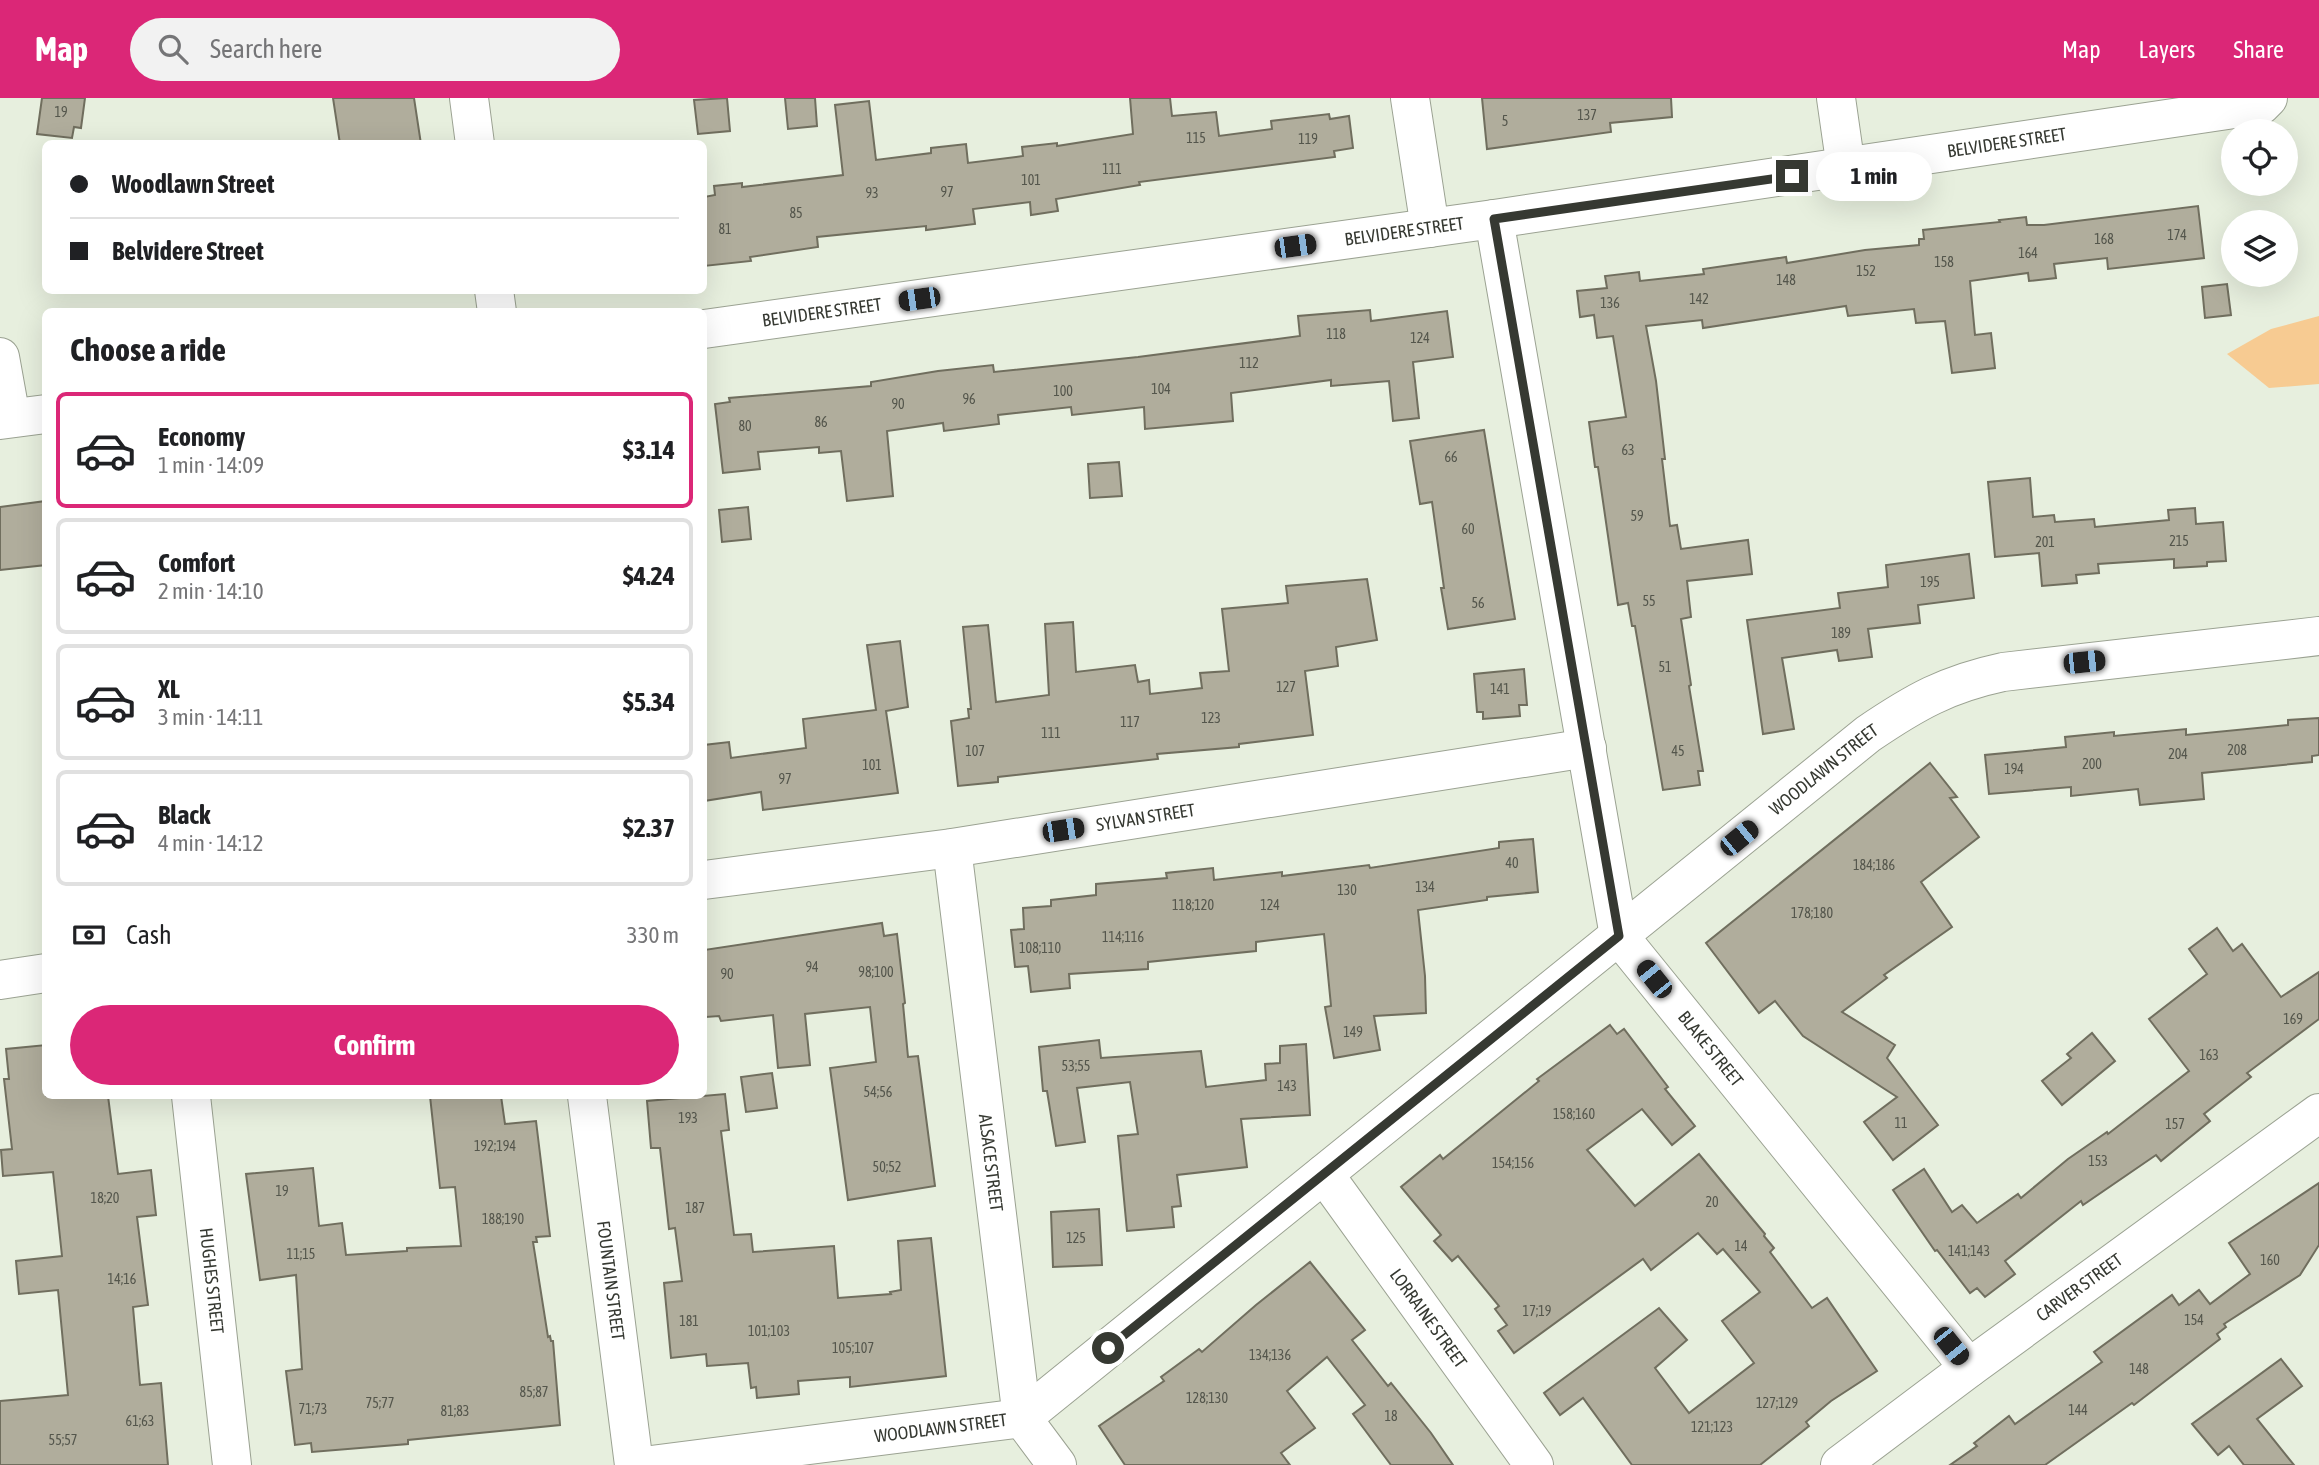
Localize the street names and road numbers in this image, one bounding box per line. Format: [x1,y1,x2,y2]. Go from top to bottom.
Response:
street label: BELVIDERE STREET [1946,123,2068,162]
street label: BELVIDERE STREET [1343,212,1465,250]
street label: BELVIDERE STREET [761,293,883,331]
street label: WOODLAWN STREET [1765,719,1882,819]
street label: SYLVAN STREET [1095,799,1196,835]
street label: BLAKE STREET [1674,1007,1748,1091]
street label: ALSACE STREET [975,1113,1008,1213]
street label: FOUNTAIN STREET [593,1219,629,1342]
street label: HUGHES STREET [196,1227,228,1335]
street label: CARVER STREET [2032,1249,2126,1326]
street label: LORRAINE STREET [1386,1264,1471,1372]
street label: WOODLAWN STREET [873,1409,1008,1447]

